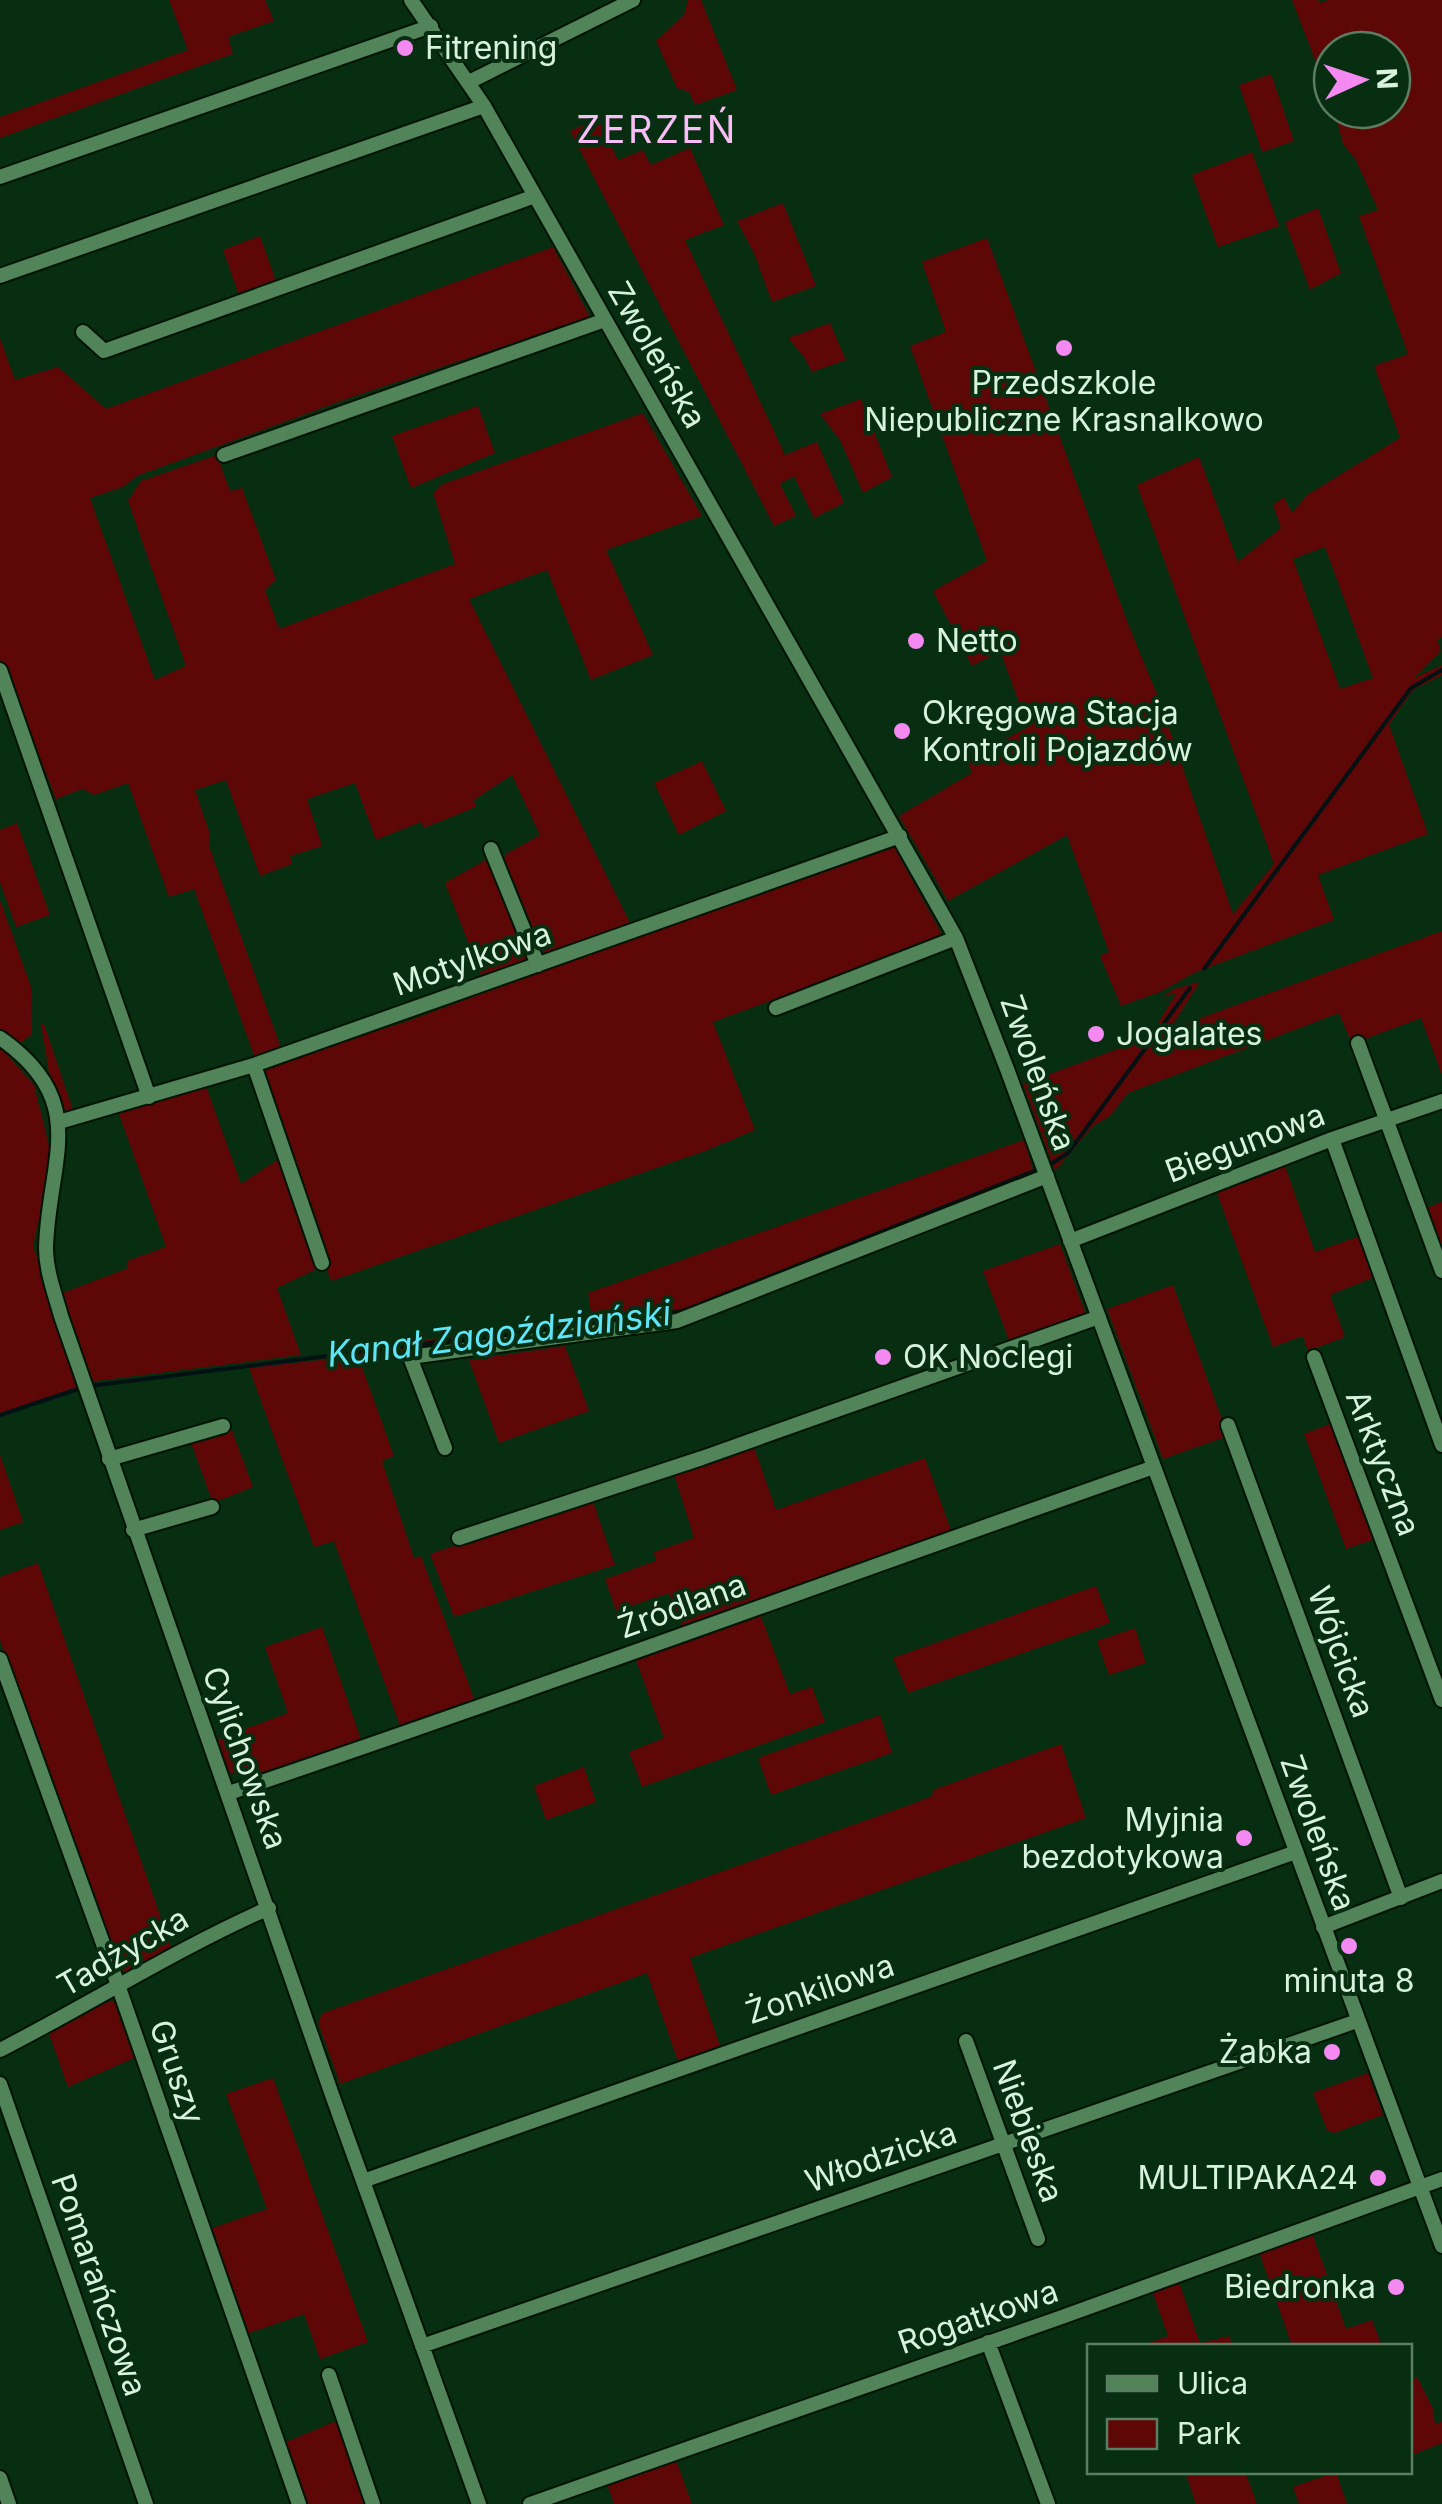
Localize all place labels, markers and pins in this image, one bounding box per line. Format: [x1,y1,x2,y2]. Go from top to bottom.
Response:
place label: Fitrening [425,28,557,67]
marker: Fitrening [394,37,416,59]
marker: Przedszkole Niepubliczne Krasnalkowo [1053,337,1075,359]
place label: Przedszkole Niepubliczne Krasnalkowo [864,363,1264,439]
place label: Netto [936,621,1018,660]
marker: Netto [905,630,927,652]
place label: Okręgowa Stacja Kontroli Pojazdów [922,693,1193,769]
marker: Okręgowa Stacja Kontroli Pojazdów [891,720,913,742]
place label: Jogalates [1116,1014,1262,1053]
marker: Jogalates [1085,1023,1107,1045]
place label: OK Noclegi [903,1337,1073,1376]
marker: OK Noclegi [872,1346,894,1368]
place label: Myjnia bezdotykowa [1021,1800,1224,1876]
marker: Myjnia bezdotykowa [1233,1827,1255,1849]
marker: minuta 8 [1338,1935,1360,1957]
place label: minuta 8 [1284,1961,1415,2000]
place label: Żabka [1219,2032,1312,2071]
marker: Żabka [1321,2041,1343,2063]
place label: MULTIPAKA24 [1138,2158,1358,2197]
marker: MULTIPAKA24 [1367,2167,1389,2189]
place label: Biedronka [1224,2267,1376,2306]
marker: Biedronka [1385,2276,1407,2298]

